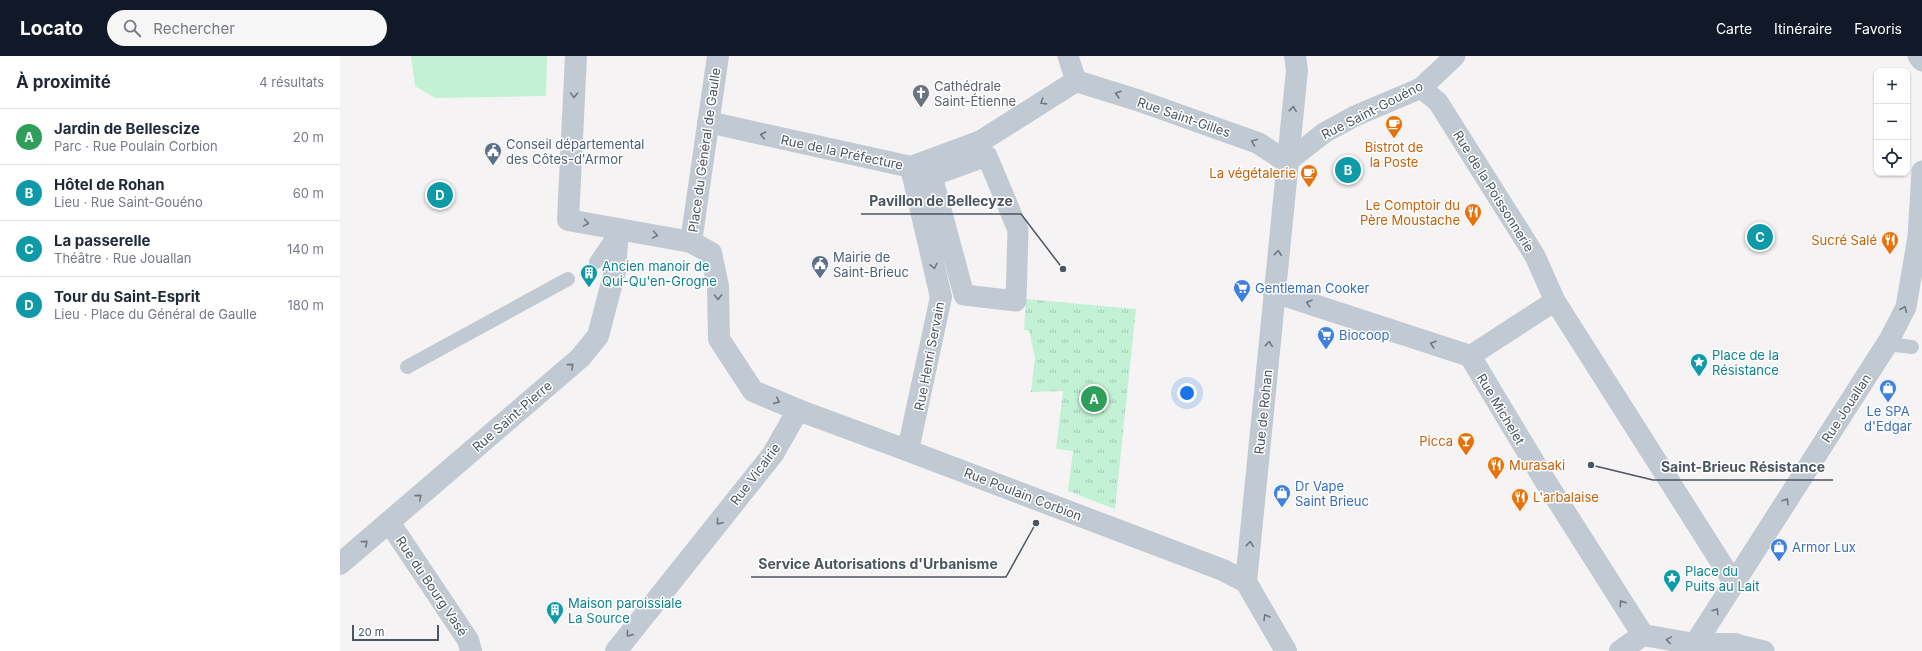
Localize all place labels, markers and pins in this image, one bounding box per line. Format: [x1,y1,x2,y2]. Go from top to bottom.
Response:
place label: Cathédrale Saint-Étienne [934,78,1016,109]
church icon: Cathédrale Saint-Étienne [911,83,931,108]
cafe icon: Bistrot de la Poste [1384,114,1404,139]
place label: Conseil départemental des Côtes-d'Armor [506,136,645,167]
place label: Bistrot de la Poste [1365,139,1423,170]
public building icon: Conseil départemental des Côtes-d'Armor [483,141,503,166]
pin: B [1335,155,1361,185]
cafe icon: La végétalerie [1299,163,1319,188]
place label: La végétalerie [1209,165,1296,181]
pin: D [427,180,453,210]
callout: Pavillon de Bellecyze [861,188,1021,214]
place label: Le Comptoir du Père Moustache [1360,197,1460,228]
restaurant icon: Le Comptoir du Père Moustache [1463,202,1483,227]
pin: C [1747,222,1773,252]
restaurant icon: Sucré Salé [1880,230,1900,255]
place label: Sucré Salé [1811,232,1877,248]
place label: Mairie de Saint-Brieuc [833,249,909,280]
public building icon: Mairie de Saint-Brieuc [810,254,830,279]
place label: Ancien manoir de Qui-Qu'en-Grogne [602,258,717,289]
building icon: Ancien manoir de Qui-Qu'en-Grogne [579,263,599,288]
supermarket icon: Gentleman Cooker [1232,278,1252,303]
place label: Gentleman Cooker [1255,280,1369,296]
supermarket icon: Biocoop [1316,325,1336,350]
place label: Biocoop [1339,327,1389,343]
place label: Place de la Résistance [1712,347,1779,378]
place icon: Place de la Résistance [1689,352,1709,377]
shop icon: Le SPA d'Edgar [1878,378,1898,403]
pin: A [1081,384,1107,414]
place label: Le SPA d'Edgar [1864,403,1912,434]
bar icon: Picca [1456,431,1476,456]
place label: Picca [1419,433,1453,449]
callout: Saint-Brieuc Résistance [1653,454,1833,480]
restaurant icon: Murasaki [1486,455,1506,480]
place label: Murasaki [1509,457,1565,473]
place label: Dr Vape Saint Brieuc [1295,478,1369,509]
shop icon: Dr Vape Saint Brieuc [1272,483,1292,508]
restaurant icon: L'arbalaise [1510,487,1530,512]
place label: L'arbalaise [1533,489,1599,505]
shop icon: Armor Lux [1769,537,1789,562]
place label: Armor Lux [1792,539,1856,555]
callout: Service Autorisations d'Urbanisme [751,551,1006,577]
place label: Place du Puits au Lait [1685,563,1759,594]
place icon: Place du Puits au Lait [1662,568,1682,593]
place label: Maison paroissiale La Source [568,595,682,626]
building icon: Maison paroissiale La Source [545,600,565,625]

